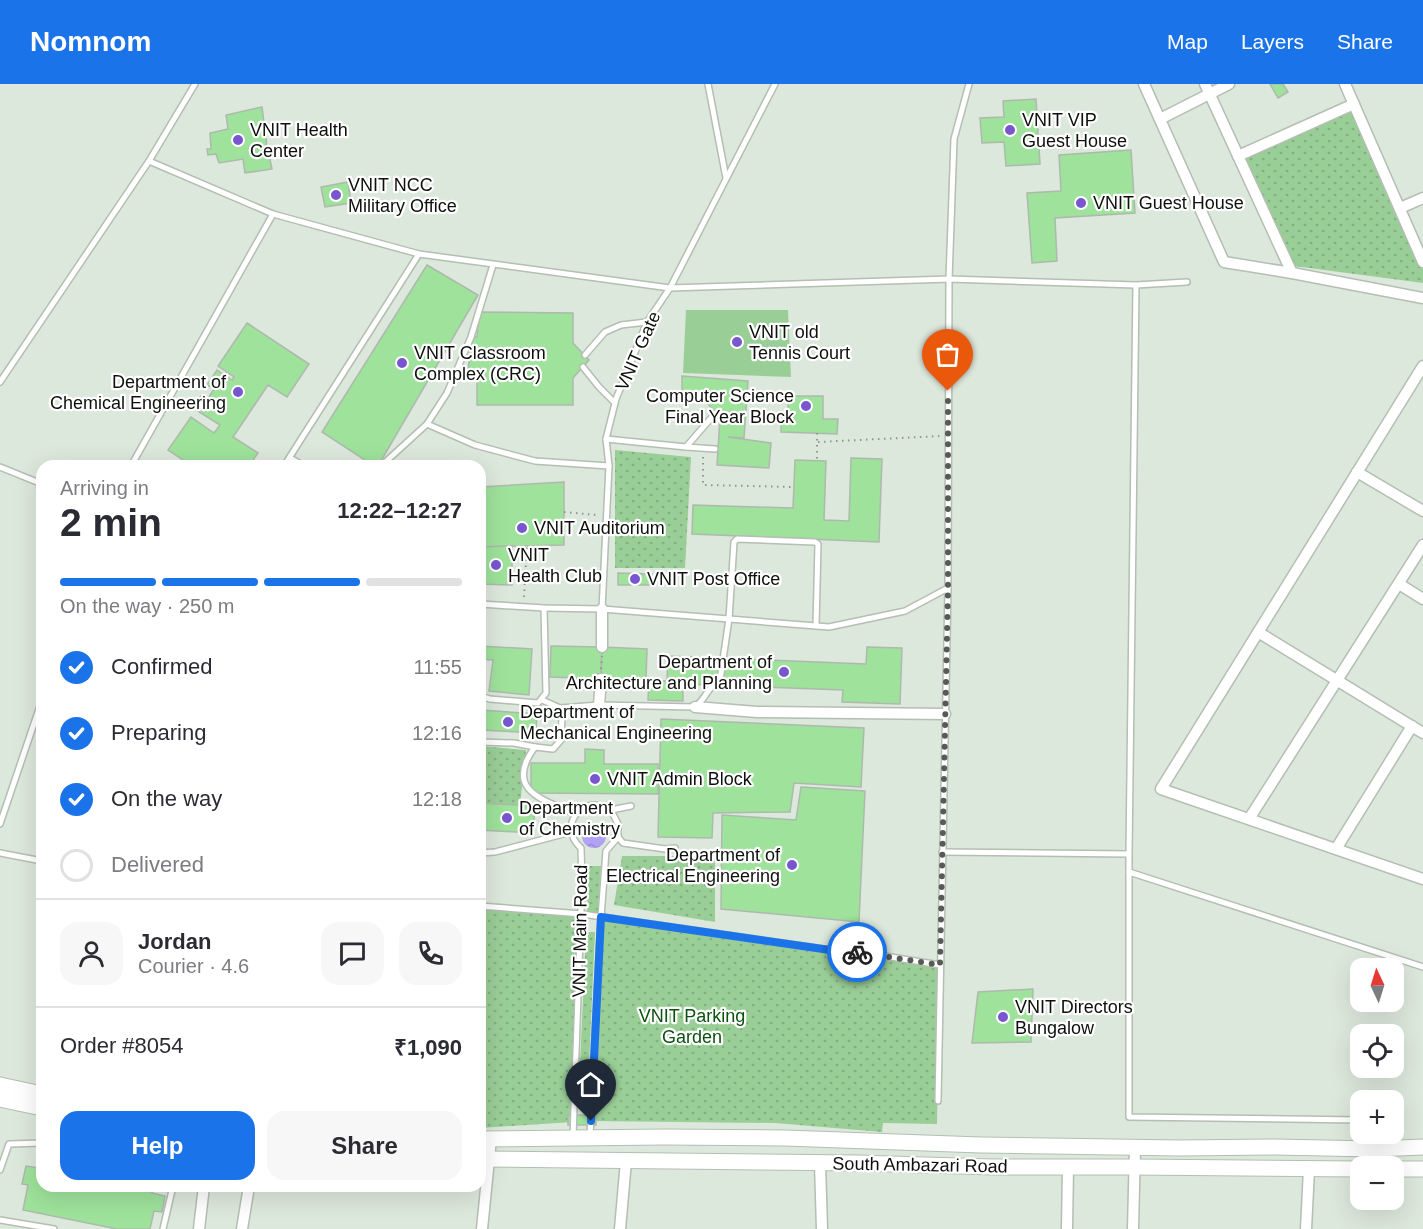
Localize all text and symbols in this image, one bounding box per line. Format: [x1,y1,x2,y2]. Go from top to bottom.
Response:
text: Nomnom [30,26,151,57]
text: Map [1167,30,1208,53]
text: Layers [1241,30,1304,53]
text: Share [1337,30,1393,53]
place label: VNIT VIP Guest House [1022,110,1127,151]
place label: VNIT Health Center [250,120,348,161]
marker: VNIT VIP Guest House [1003,123,1017,137]
marker: VNIT Health Center [231,133,245,147]
place label: VNIT NCC Military Office [348,175,457,216]
marker: VNIT NCC Military Office [329,188,343,202]
place label: VNIT Guest House [1093,193,1244,213]
marker: VNIT Guest House [1074,196,1088,210]
street label: VNIT Gate [612,308,664,394]
place label: VNIT old Tennis Court [749,322,850,363]
pin [922,329,973,391]
marker: VNIT old Tennis Court [730,335,744,349]
icon: bag [931,338,964,371]
place label: VNIT Classroom Complex (CRC) [414,343,546,384]
marker: VNIT Classroom Complex (CRC) [395,356,409,370]
place label: Department of Chemical Engineering [50,372,227,413]
marker: Department of Chemical Engineering [231,385,245,399]
place label: Computer Science Final Year Block [646,386,795,427]
marker: Computer Science Final Year Block [799,399,813,413]
text: Arriving in [60,477,149,499]
text: 12:22–12:27 [337,498,462,523]
text: 2 min [60,501,162,544]
place label: VNIT Auditorium [534,518,665,538]
marker: VNIT Auditorium [515,521,529,535]
place label: VNIT Health Club [508,545,602,586]
marker: VNIT Health Club [489,558,503,572]
place label: VNIT Post Office [647,569,780,589]
marker: VNIT Post Office [628,572,642,586]
text: On the way · 250 m [60,595,235,617]
icon: check [60,651,93,684]
place label: Department of Architecture and Planning [566,652,773,693]
text: Confirmed [111,654,212,679]
text: 11:55 [413,656,462,678]
marker: Department of Architecture and Planning [777,665,791,679]
place label: Department of Mechanical Engineering [520,702,712,743]
marker: Department of Mechanical Engineering [501,715,515,729]
icon: check [60,717,93,750]
text: Preparing [111,720,206,745]
text: 12:16 [412,722,462,744]
place label: VNIT Admin Block [607,769,753,789]
marker: VNIT Admin Block [588,772,602,786]
icon: check [60,783,93,816]
text: On the way [111,786,222,811]
text: 12:18 [412,788,462,810]
place label: Department of Chemistry [519,798,620,839]
marker: Department of Chemistry [500,811,514,825]
place label: Department of Electrical Engineering [606,845,781,886]
text: Delivered [111,852,204,877]
marker: Department of Electrical Engineering [785,858,799,872]
street label: VNIT Main Road [569,864,591,998]
button: person [60,922,123,985]
button: chat [321,922,384,985]
button: phone [399,922,462,985]
courier [827,922,887,982]
text: Jordan [138,929,211,954]
icon: bike [841,936,874,969]
text: Courier · 4.6 [138,955,249,977]
north arrow [1350,958,1404,1012]
map controls [1350,958,1404,1210]
place label: VNIT Directors Bungalow [1015,997,1133,1038]
park label: VNIT Parking Garden [639,1006,745,1047]
marker: VNIT Directors Bungalow [996,1010,1010,1024]
button: locate [1350,1024,1404,1078]
text: Order #8054 [60,1033,184,1058]
text: ₹1,090 [394,1035,462,1060]
pin [565,1059,616,1121]
icon: home [574,1068,607,1101]
button: + [1350,1090,1404,1144]
button: Help [60,1111,255,1180]
button: Share [267,1111,462,1180]
street label: South Ambazari Road [832,1153,1008,1177]
button: − [1350,1156,1404,1210]

